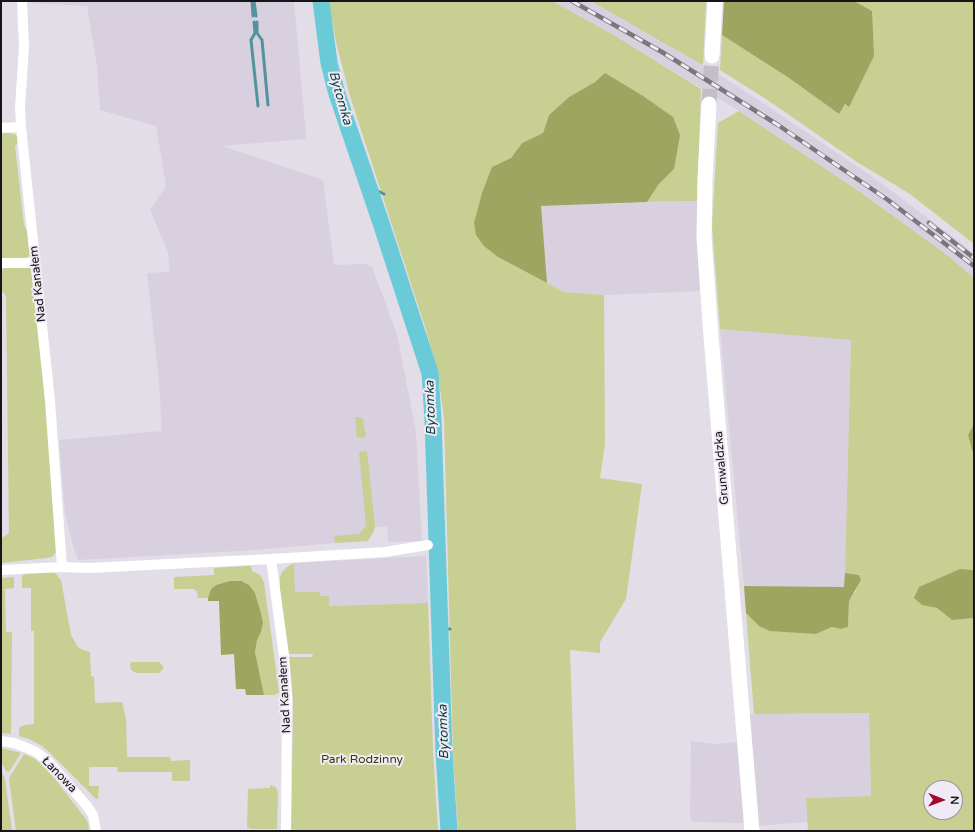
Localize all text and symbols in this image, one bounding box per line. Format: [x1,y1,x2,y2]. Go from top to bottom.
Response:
water label: Bytomka [325,69,355,127]
street label: Nad Kanałem [27,245,49,323]
water label: Bytomka [422,380,440,436]
street label: Grunwaldzka [712,430,732,506]
street label: Nad Kanałem [276,656,294,734]
water label: Bytomka [435,704,453,760]
park label: Park Rodzinny [321,753,403,767]
street label: Łanowa [38,754,80,796]
north arrow [923,780,963,820]
text: N [948,796,961,805]

